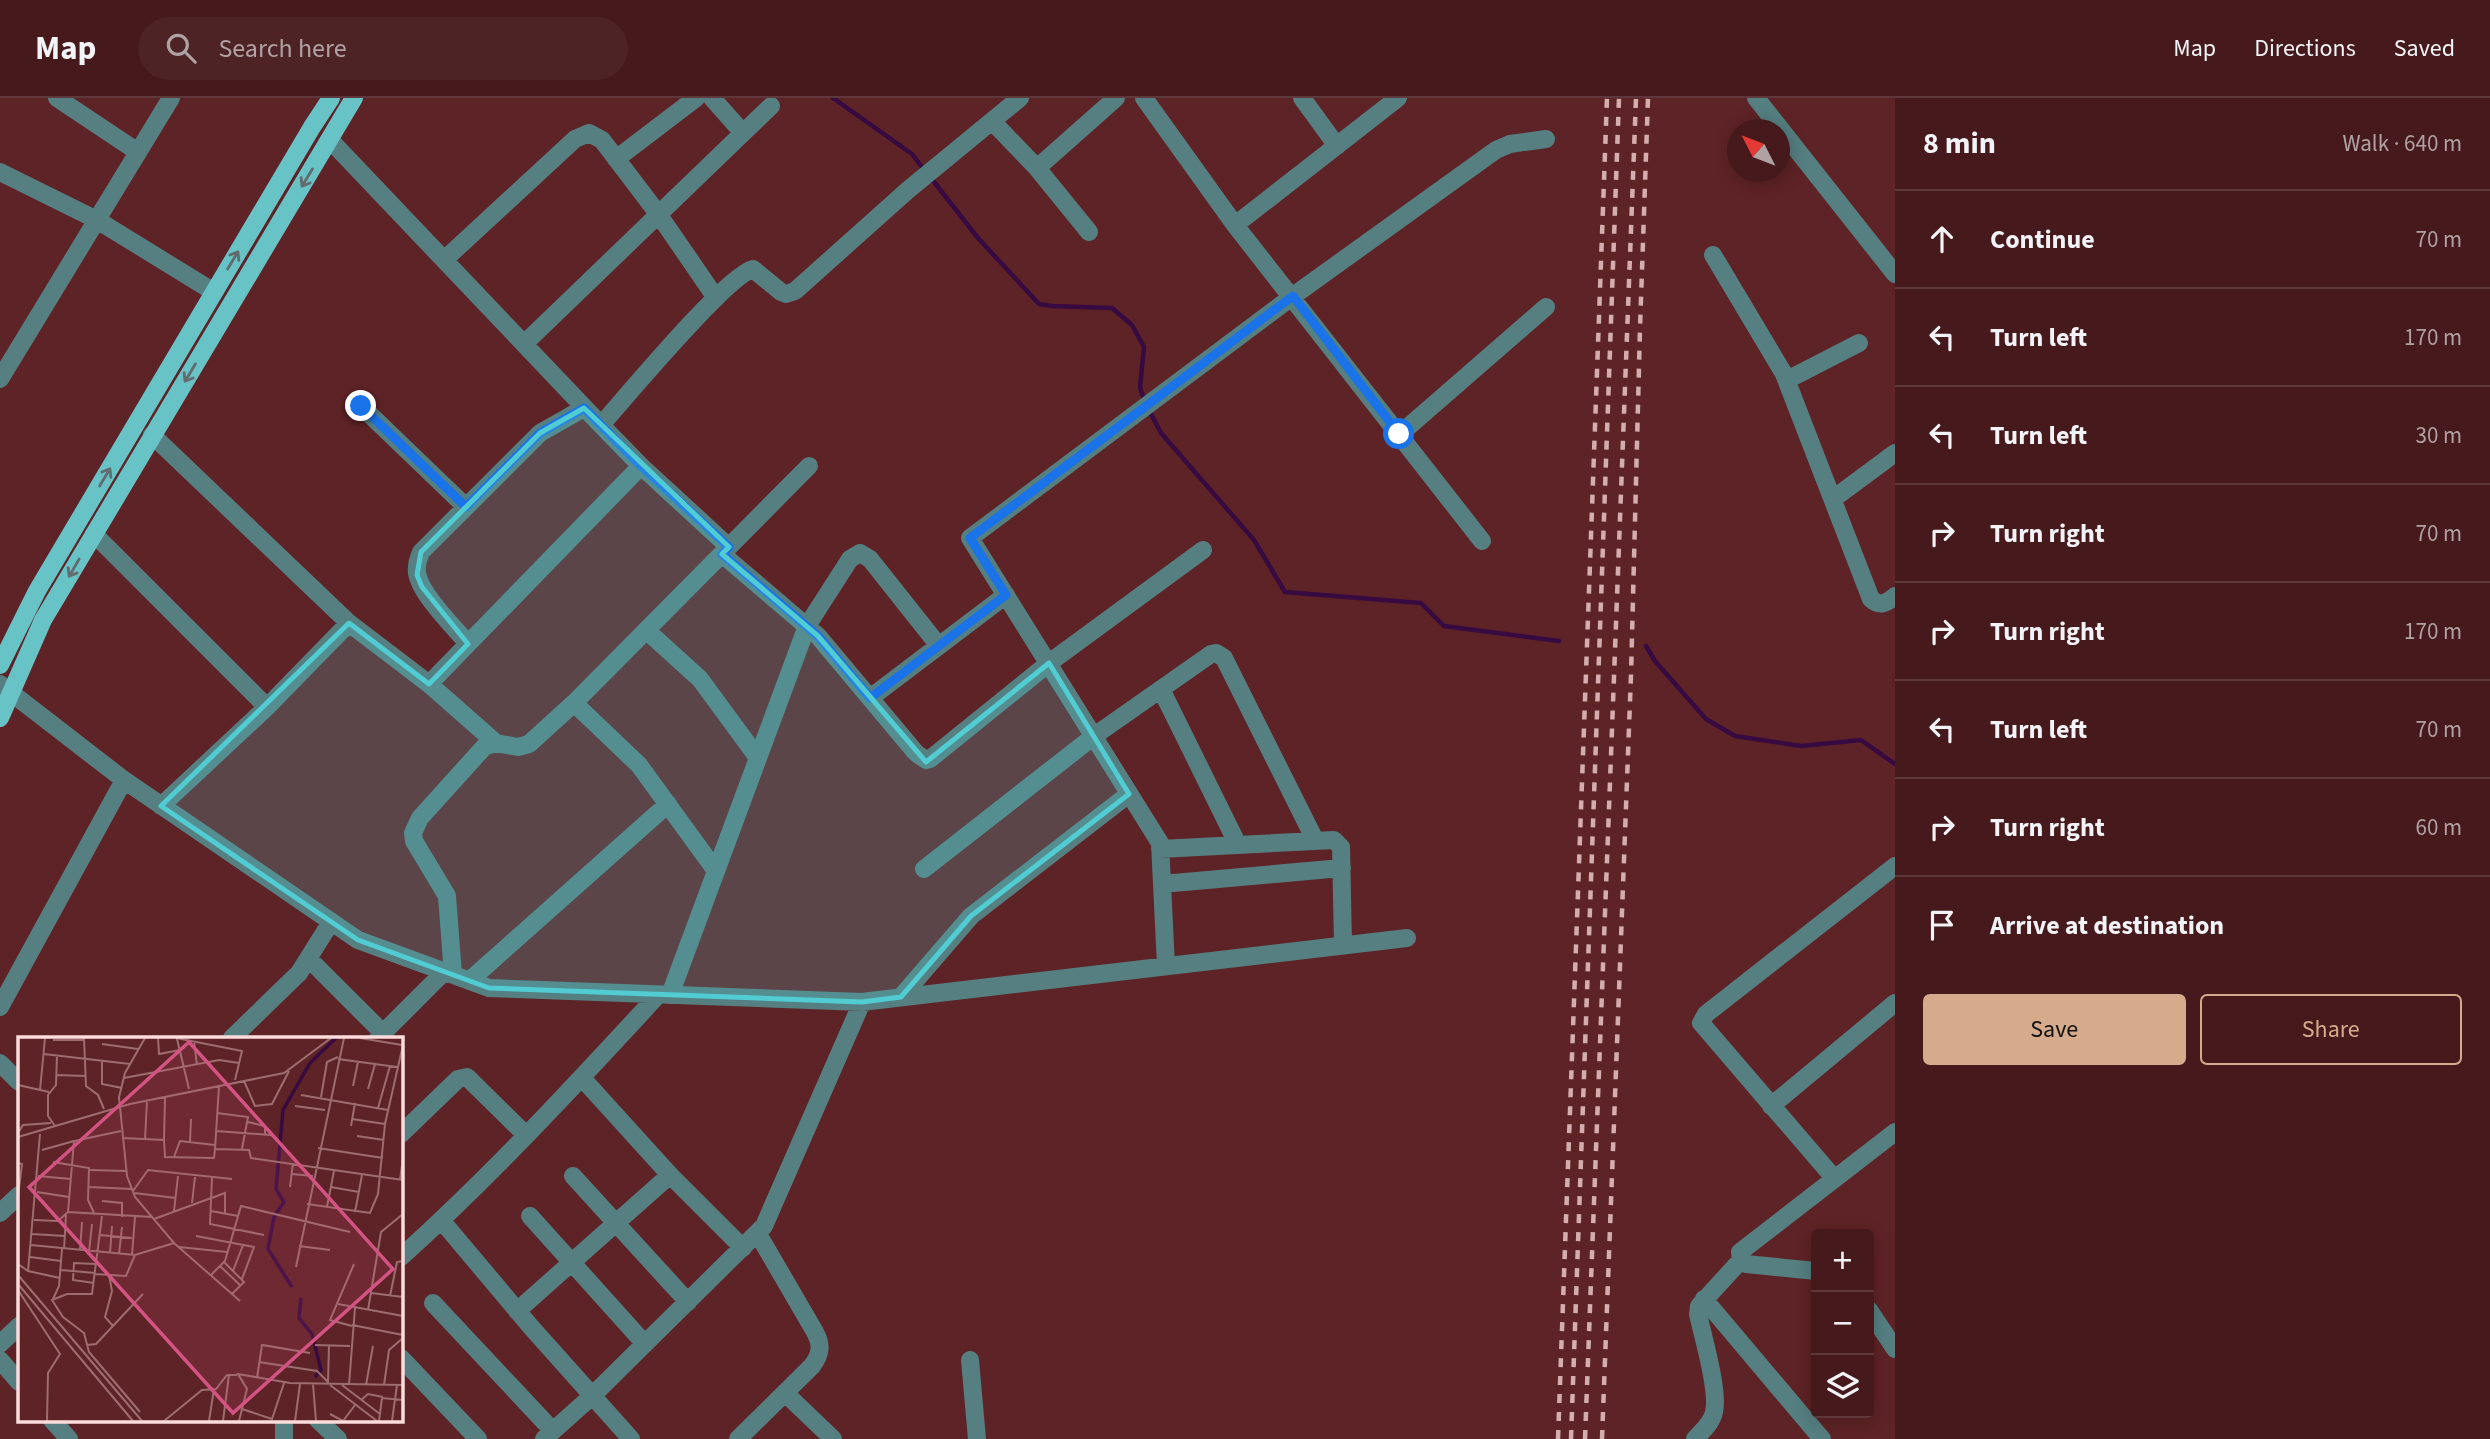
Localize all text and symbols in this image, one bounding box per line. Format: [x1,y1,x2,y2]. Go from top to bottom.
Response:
search box [138,17,628,80]
text: Map [35,25,96,72]
icon: search [162,29,200,67]
text: Search here [218,30,347,67]
text: Map [2173,31,2216,66]
text: Directions [2254,31,2356,66]
text: Saved [2394,31,2455,66]
north arrow [1727,119,1790,182]
text: 8 min [1923,122,1996,165]
text: Walk · 640 m [2343,127,2462,160]
one-way arrow [300,167,314,187]
icon: ahead [1923,220,1961,258]
text: Continue [1990,221,2095,258]
text: 70 m [2415,223,2462,256]
one-way arrow [227,250,240,271]
icon: left [1923,318,1961,356]
text: Turn left [1990,319,2087,356]
text: 170 m [2404,321,2462,354]
one-way arrow [182,362,196,382]
route end [345,390,376,421]
icon: left [1923,416,1961,454]
text: Turn left [1990,417,2087,454]
route start [1383,418,1414,449]
text: 30 m [2415,419,2462,452]
one-way arrow [98,467,112,487]
icon: right [1923,514,1961,552]
text: Turn right [1990,515,2105,552]
text: 70 m [2415,517,2462,550]
one-way arrow [66,558,80,578]
icon: right [1923,612,1961,650]
text: Turn right [1990,613,2105,650]
text: 170 m [2404,615,2462,648]
icon: left [1923,710,1961,748]
text: Turn left [1990,711,2087,748]
text: 70 m [2415,713,2462,746]
icon: right [1923,808,1961,846]
text: Turn right [1990,809,2105,846]
text: 60 m [2415,811,2462,844]
icon: arrive [1923,906,1961,944]
text: Arrive at destination [1990,907,2224,944]
button: Save [1923,994,2186,1065]
button: Share [2200,994,2462,1065]
inset map [18,1037,402,1422]
map controls [1811,1229,1874,1418]
button: + [1811,1229,1874,1292]
button: − [1811,1292,1874,1355]
button: layers [1811,1355,1874,1418]

